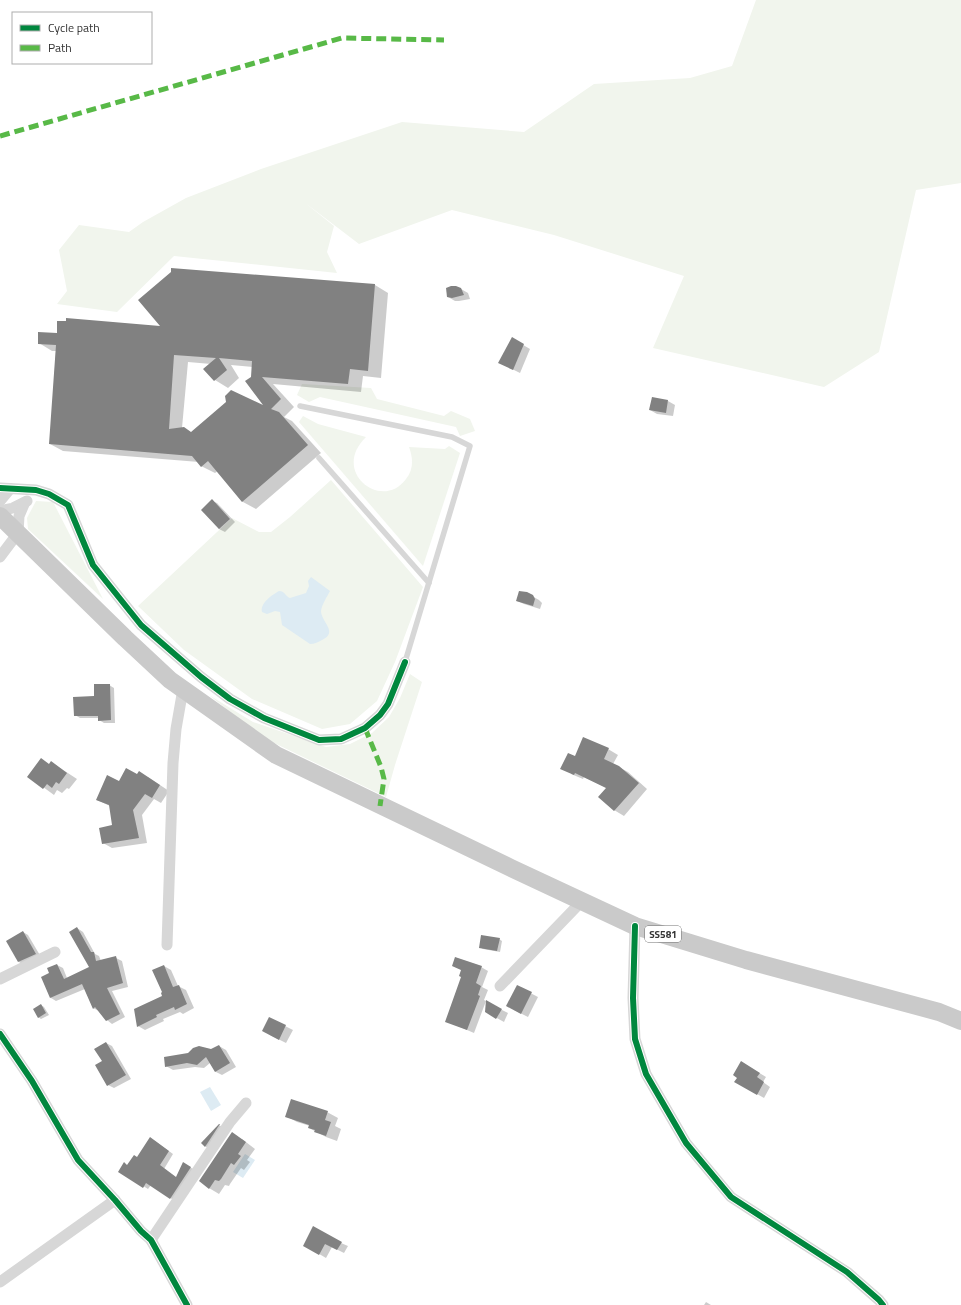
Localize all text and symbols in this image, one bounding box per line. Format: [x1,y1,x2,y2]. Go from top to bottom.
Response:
legend [12,12,152,64]
text: Cycle path [48,18,100,37]
text: Path [48,38,72,57]
road number: SS581 [645,926,681,942]

